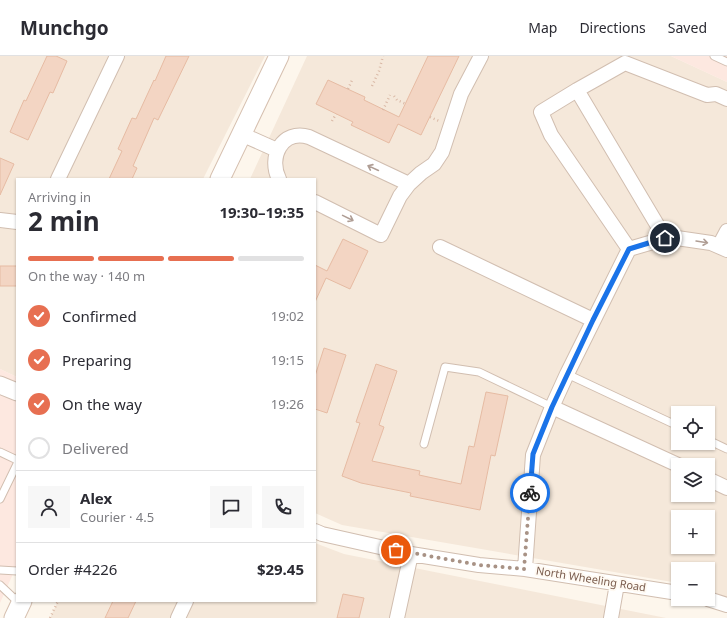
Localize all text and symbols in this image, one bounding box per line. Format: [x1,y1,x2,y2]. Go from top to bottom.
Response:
text: Munchgo [20,15,109,41]
text: Map [528,18,557,37]
text: Directions [579,18,646,37]
text: Saved [668,18,707,37]
one-way arrow [368,164,380,171]
text: Arriving in [28,188,91,206]
text: 19:30–19:35 [219,202,304,222]
text: 2 min [28,203,100,239]
one-way arrow [342,215,354,222]
pin [648,221,682,255]
icon: home [654,227,676,249]
one-way arrow [695,238,708,246]
text: On the way · 140 m [28,267,145,285]
icon: check [28,305,50,327]
text: Confirmed [62,306,137,326]
text: 19:02 [271,307,304,325]
icon: check [28,349,50,371]
text: Preparing [62,350,132,370]
text: 19:15 [271,351,304,369]
icon: check [28,393,50,415]
text: On the way [62,394,142,414]
text: 19:26 [271,395,304,413]
map controls [671,406,715,606]
button: locate [671,406,715,450]
text: Delivered [62,438,129,458]
button: layers [671,458,715,502]
courier [510,473,550,513]
icon: bike [519,482,541,504]
button: person [28,486,70,528]
button: chat [210,486,252,528]
button: phone [262,486,304,528]
text: Alex [80,488,112,508]
text: Courier · 4.5 [80,508,154,526]
button: + [671,510,715,554]
pin [379,533,413,567]
icon: bag [385,539,407,561]
text: Order #4226 [28,559,117,579]
text: $29.45 [257,559,304,579]
street label: North Wheeling Road [535,562,647,595]
button: − [671,562,715,606]

